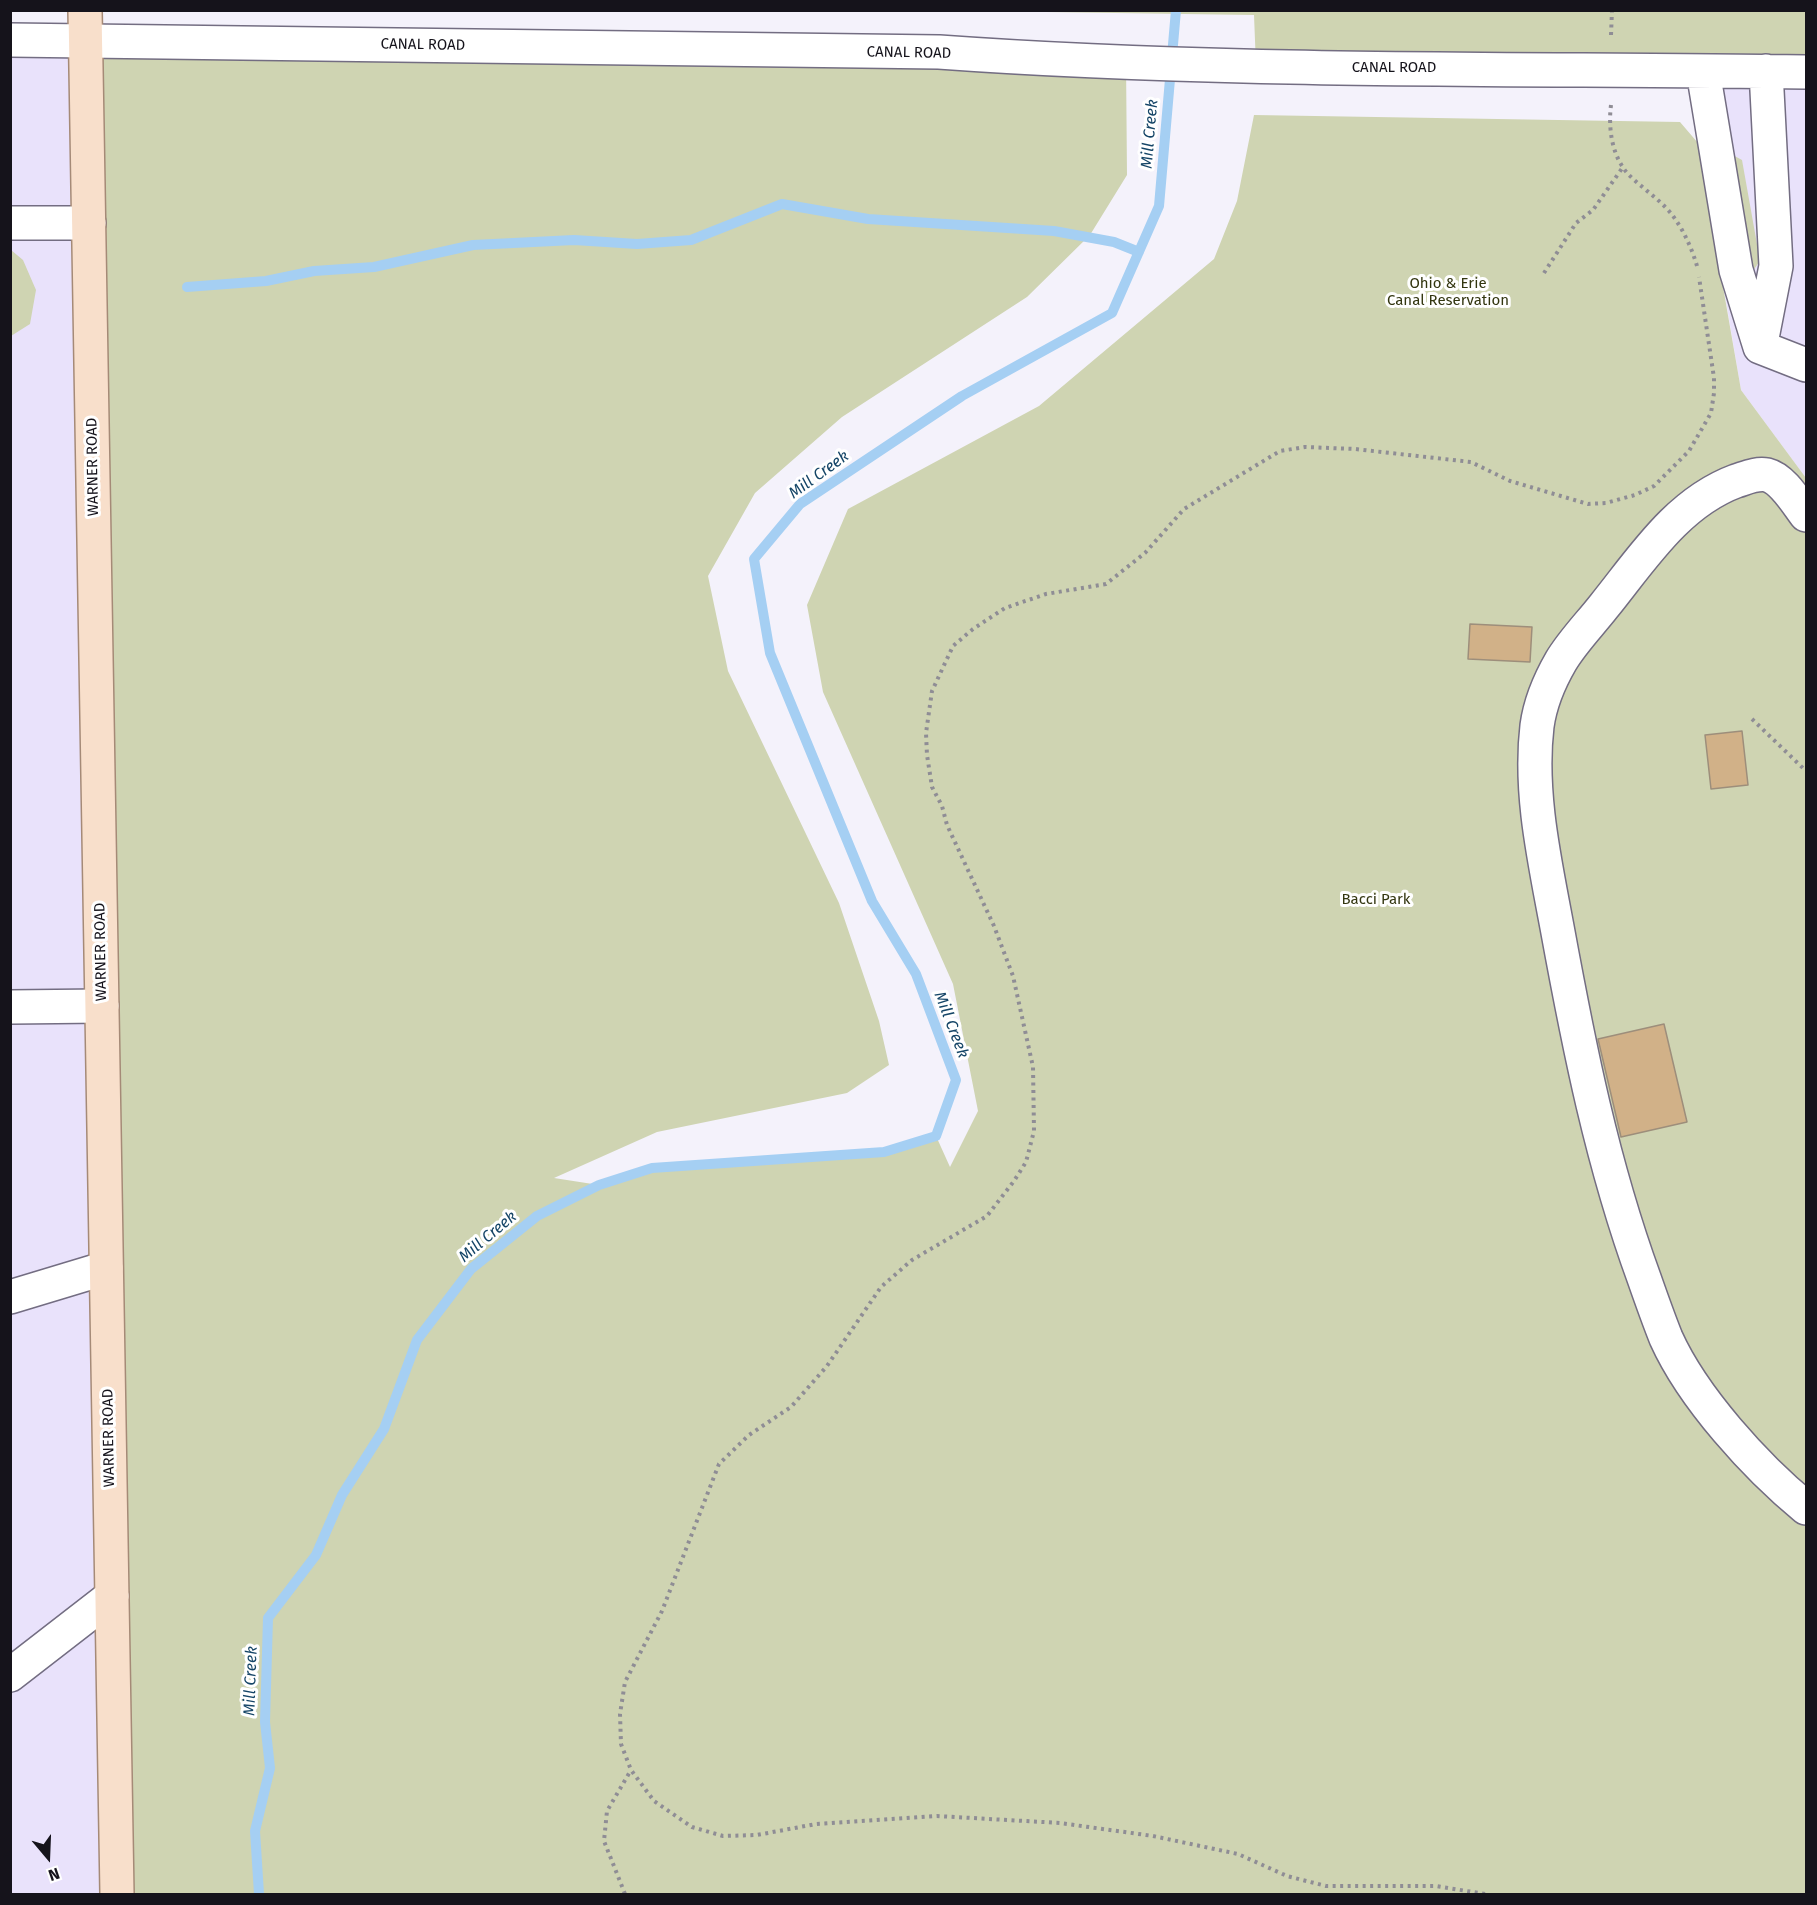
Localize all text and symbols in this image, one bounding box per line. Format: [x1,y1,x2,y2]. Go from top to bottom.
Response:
street label: CANAL ROAD [380,35,466,55]
street label: CANAL ROAD [866,43,952,63]
street label: CANAL ROAD [1352,59,1436,77]
water label: Mill Creek [1137,98,1163,170]
park label: Ohio & Erie Canal Reservation [1387,275,1509,310]
street label: WARNER ROAD [83,417,103,517]
water label: Mill Creek [785,447,853,503]
park label: Bacci Park [1341,891,1411,909]
street label: WARNER ROAD [91,902,111,1002]
water label: Mill Creek [930,989,972,1061]
water label: Mill Creek [455,1207,521,1267]
street label: WARNER ROAD [99,1388,119,1488]
water label: Mill Creek [240,1646,262,1716]
north arrow [18,1827,78,1887]
text: N [46,1864,62,1885]

